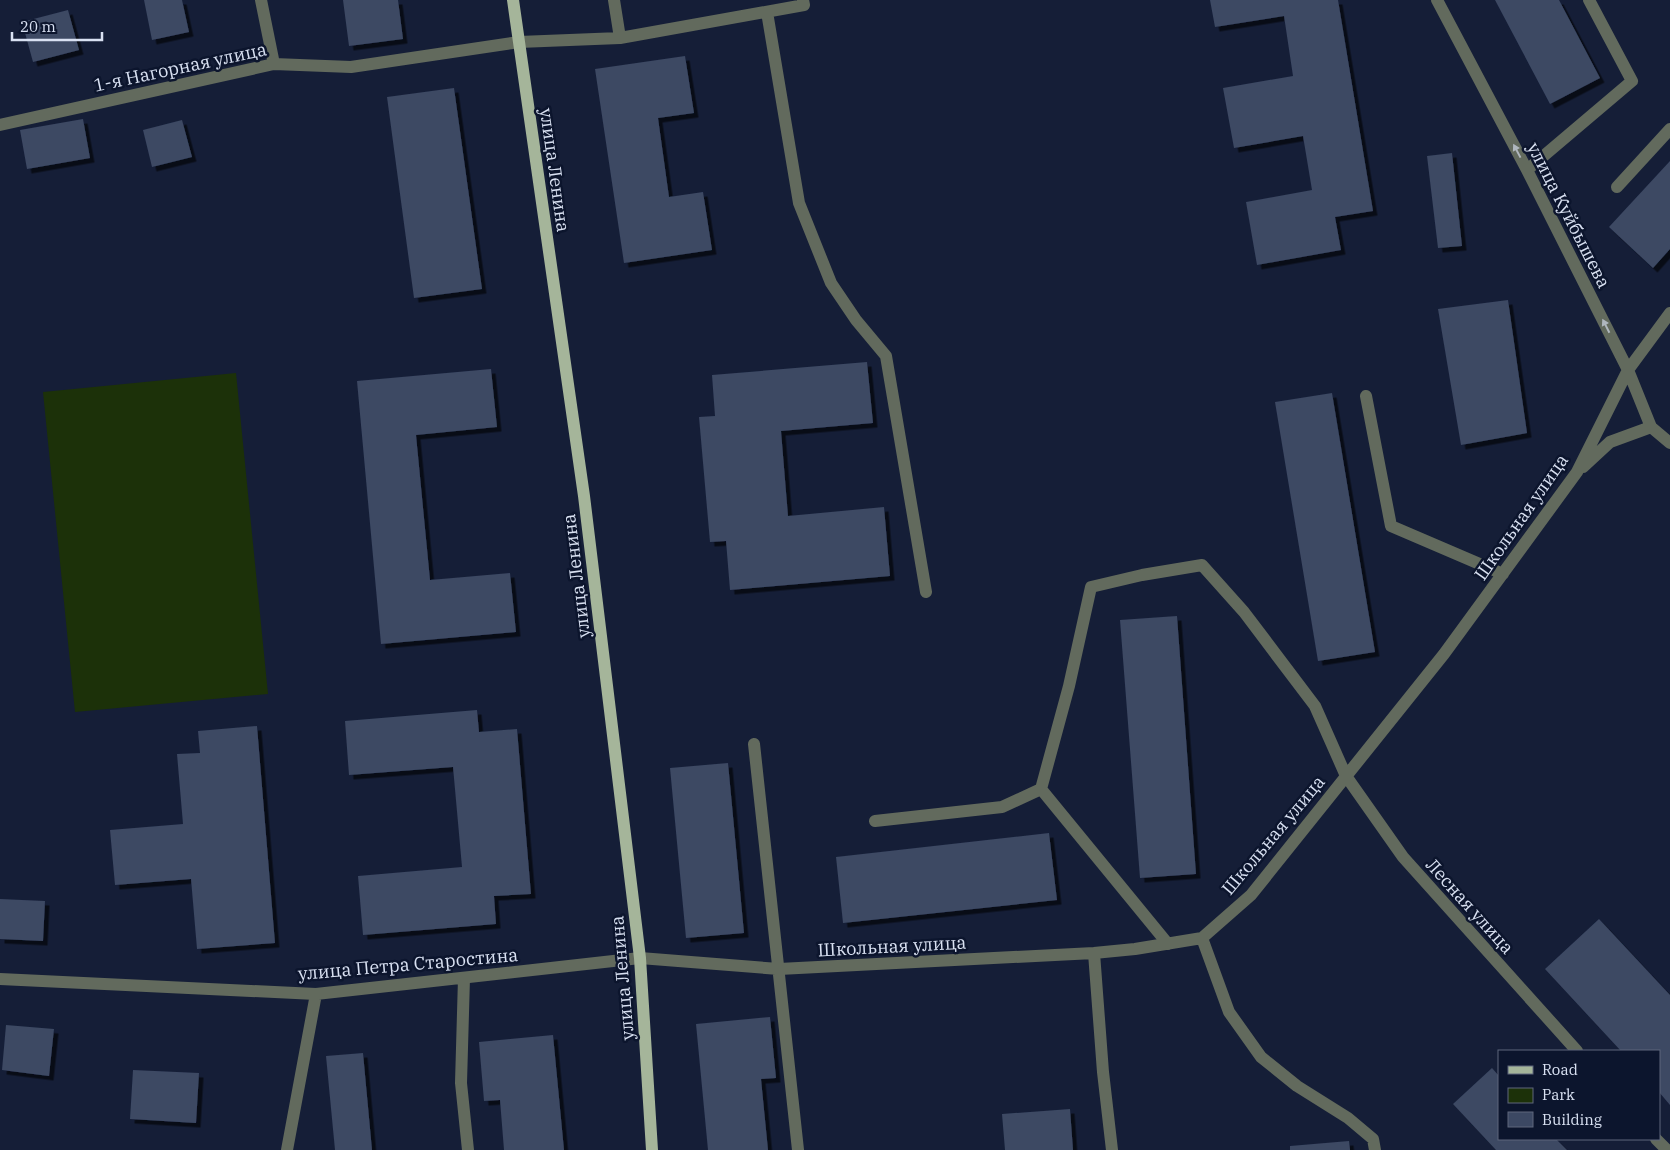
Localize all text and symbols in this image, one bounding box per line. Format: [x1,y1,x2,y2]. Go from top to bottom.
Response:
scale bar [12,10,102,42]
text: 20 m [20,17,56,36]
street label: 1-я Нагорная улица [91,37,269,97]
street label: улица Ленина [535,107,575,234]
street label: улица Куйбышева [1522,138,1616,292]
one-way arrow [1512,144,1521,157]
one-way arrow [1602,319,1610,334]
street label: Школьная улица [1469,449,1573,585]
street label: улица Ленина [557,512,595,639]
street label: Школьная улица [1216,770,1330,899]
street label: Лесная улица [1421,853,1519,959]
street label: улица Ленина [605,915,639,1041]
street label: Школьная улица [817,931,967,961]
street label: улица Петра Старостина [297,943,519,985]
legend [1498,1050,1660,1140]
text: Road [1542,1060,1578,1079]
text: Park [1542,1085,1575,1104]
text: Building [1542,1110,1602,1129]

